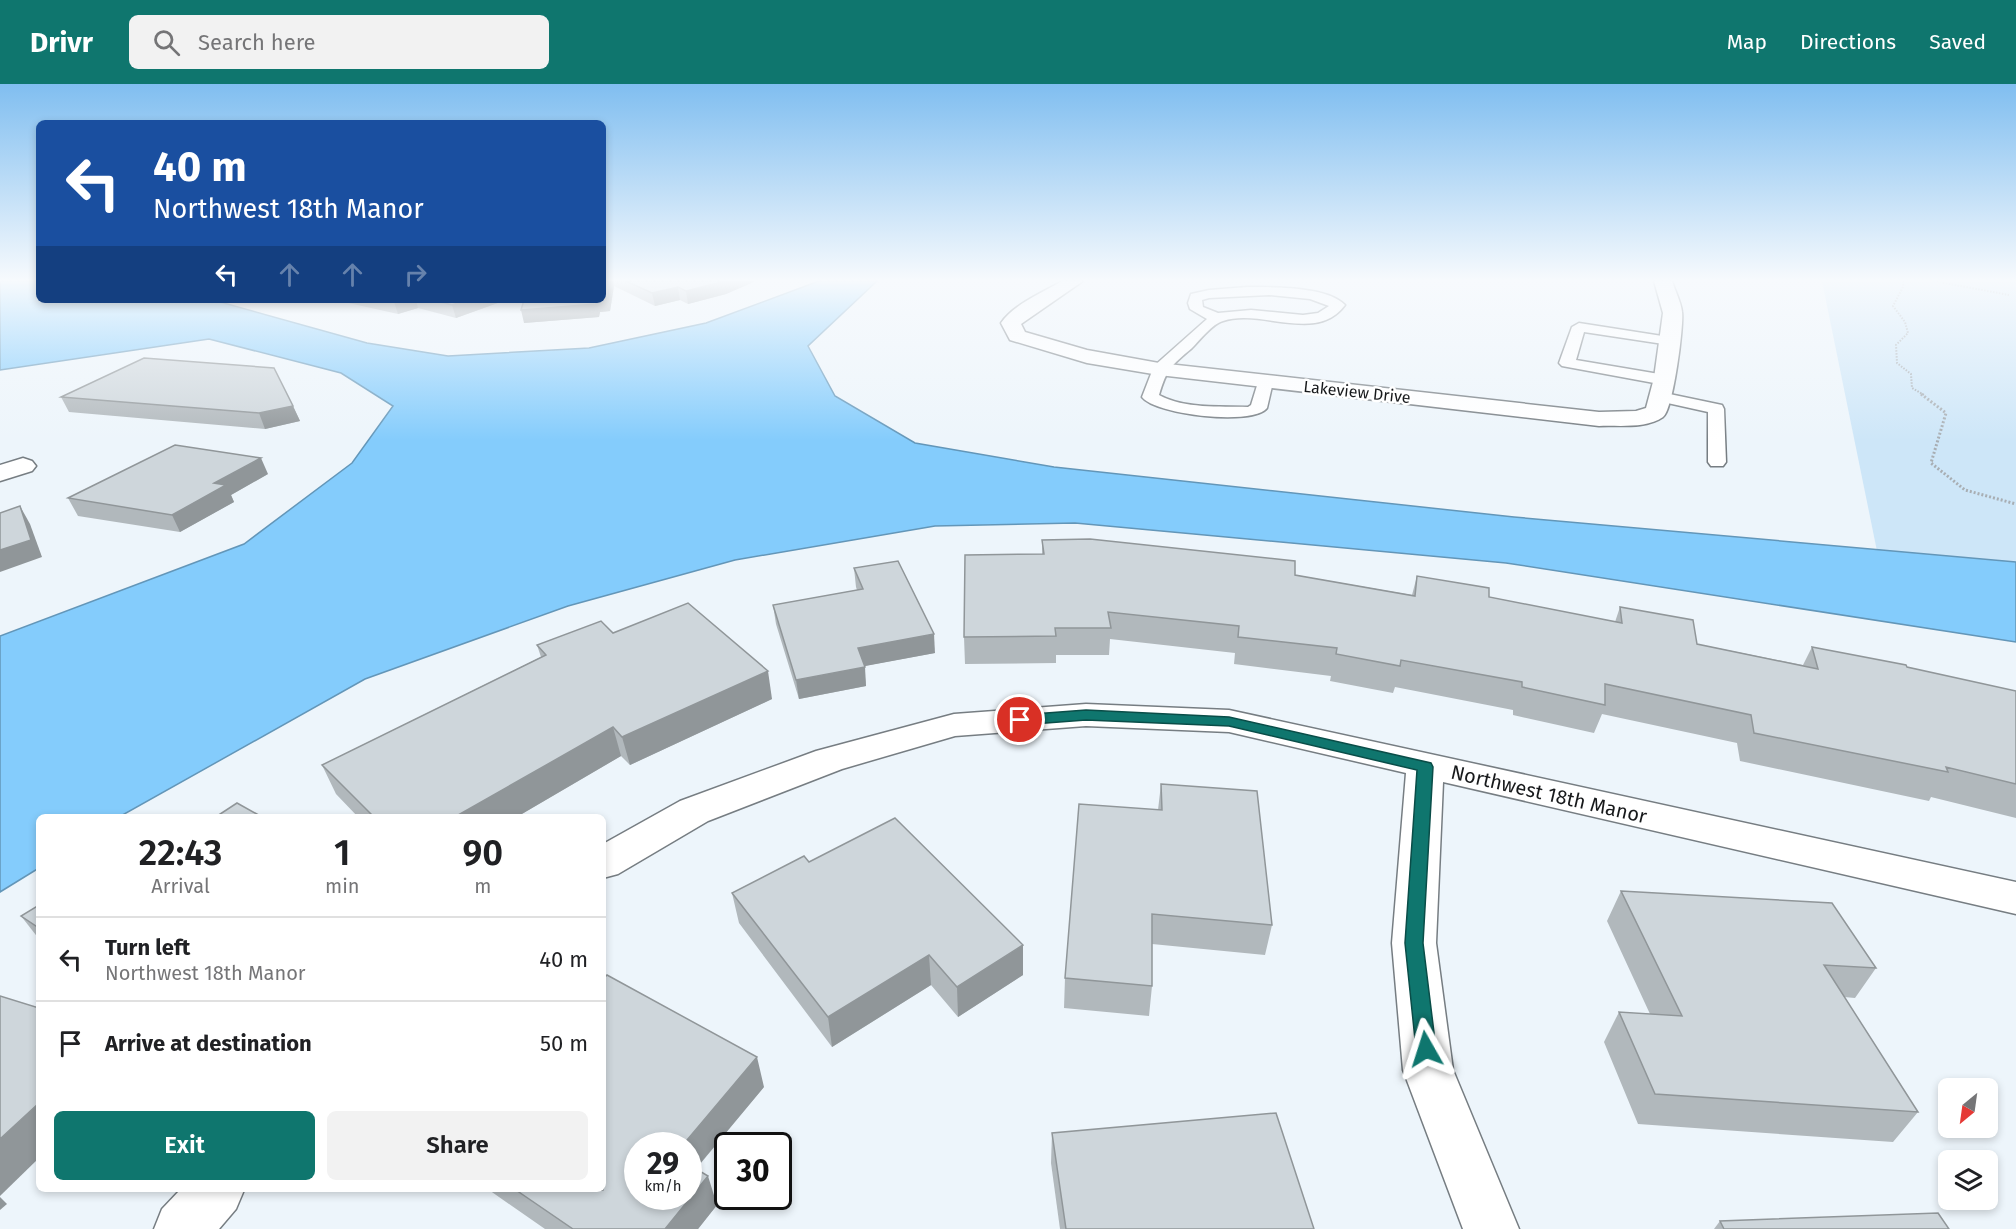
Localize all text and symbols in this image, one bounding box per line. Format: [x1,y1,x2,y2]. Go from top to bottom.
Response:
search box [129,15,549,69]
text: Drivr [30,26,93,59]
icon: search [150,26,183,59]
text: Search here [198,29,315,56]
text: Map [1727,29,1767,55]
text: Directions [1800,29,1896,55]
text: Saved [1929,29,1986,55]
text: 40 m [153,142,247,192]
icon: left [54,144,132,222]
text: Northwest 18th Manor [153,193,424,225]
icon: left [210,258,243,291]
icon: ahead [273,258,306,291]
icon: ahead [336,258,369,291]
icon: right [399,258,432,291]
street label: Lakeview Drive [1303,377,1411,407]
pin [994,694,1045,745]
icon: arrive [1003,703,1036,736]
street label: Northwest 18th Manor [1449,760,1650,828]
text: 22:43 [139,831,222,875]
text: 1 [334,831,351,875]
text: 90 [462,831,503,875]
text: Arrival [151,874,210,898]
text: min [325,874,360,898]
text: m [474,874,491,898]
text: Turn left [105,934,190,961]
icon: left [54,943,87,976]
text: 40 m [539,946,588,973]
text: Northwest 18th Manor [105,961,306,985]
position arrow [1394,1017,1458,1081]
icon: arrive [54,1027,87,1060]
text: Arrive at destination [105,1030,312,1057]
text: 50 m [540,1030,588,1057]
north arrow [1938,1078,1998,1138]
map controls [1938,1078,1998,1210]
button: Exit [54,1111,315,1180]
button: Share [327,1111,588,1180]
speed limit sign: 30 [714,1132,792,1210]
text: 29 [647,1146,679,1182]
button: layers [1938,1150,1998,1210]
text: km/h [644,1177,682,1195]

